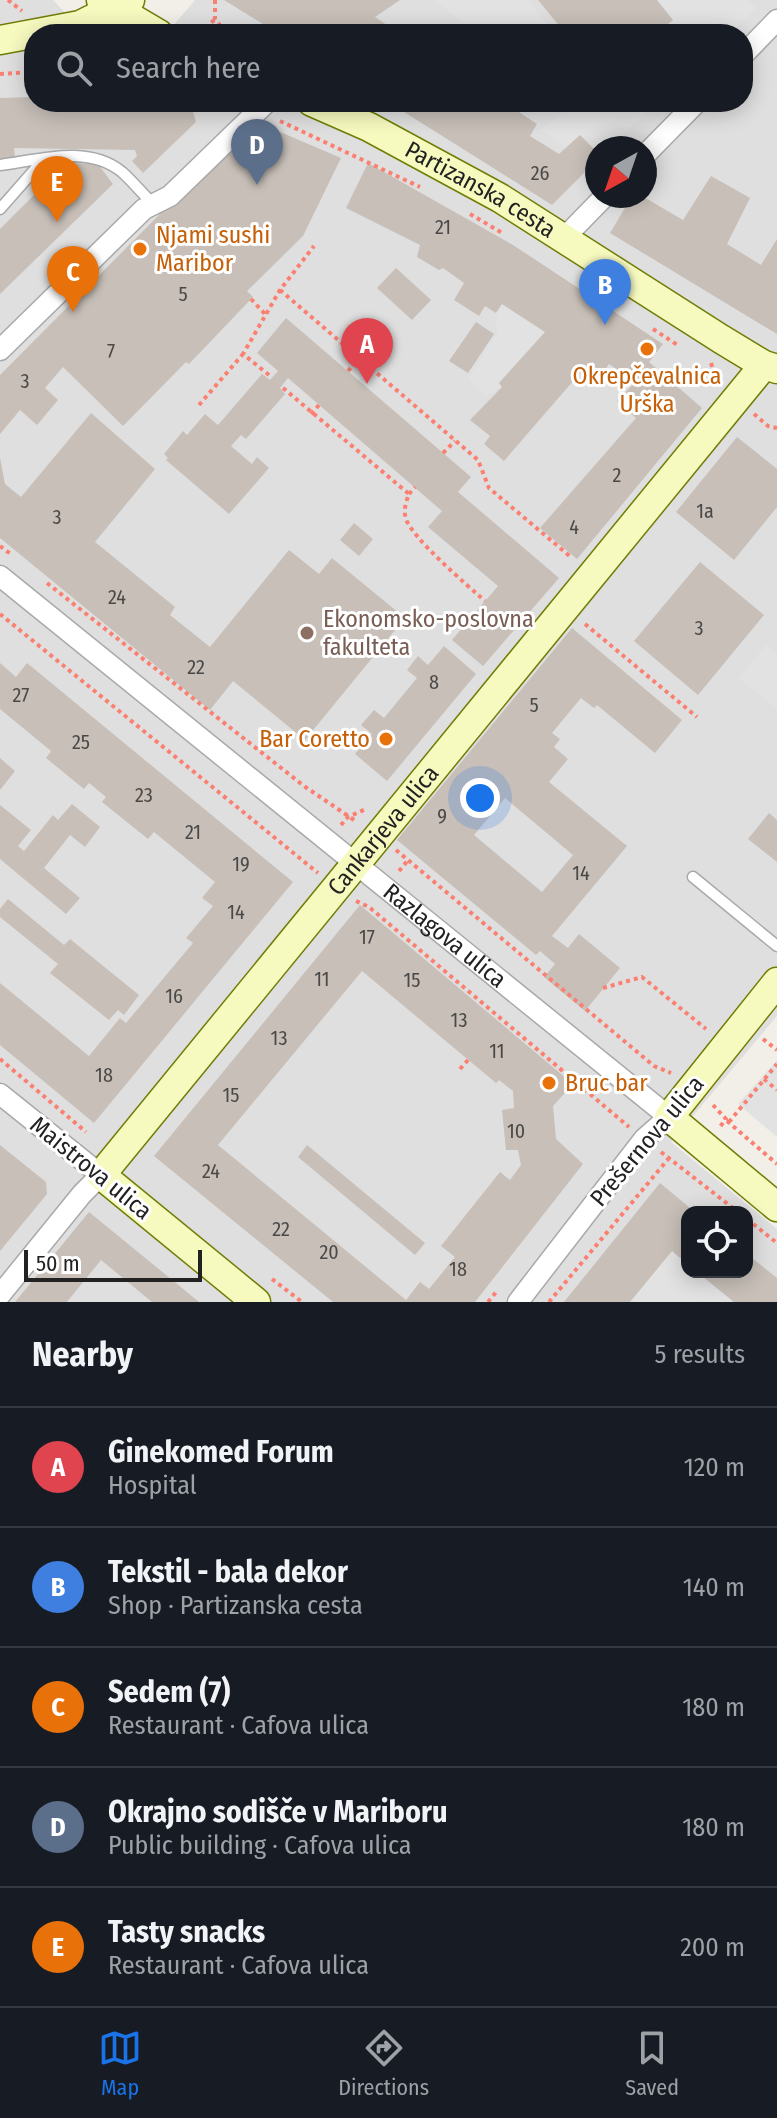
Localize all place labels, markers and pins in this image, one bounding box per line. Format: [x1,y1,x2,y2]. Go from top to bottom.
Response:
pin: D [231,119,283,185]
pin: E [31,156,83,222]
place label: Njami sushi Maribor [156,221,270,277]
marker: Njami sushi Maribor [131,240,149,258]
pin: C [47,246,99,312]
pin: B [579,259,631,325]
pin: A [341,318,393,384]
marker: Okrepčevalnica Urška [638,340,656,358]
place label: Okrepčevalnica Urška [573,362,721,418]
place label: Ekonomsko-poslovna fakulteta [323,605,534,661]
marker: Ekonomsko-poslovna fakulteta [298,624,316,642]
place label: Bar Coretto [259,725,370,753]
marker: Bar Coretto [377,730,395,748]
place label: Bruc bar [565,1069,648,1097]
marker: Bruc bar [540,1074,558,1092]

